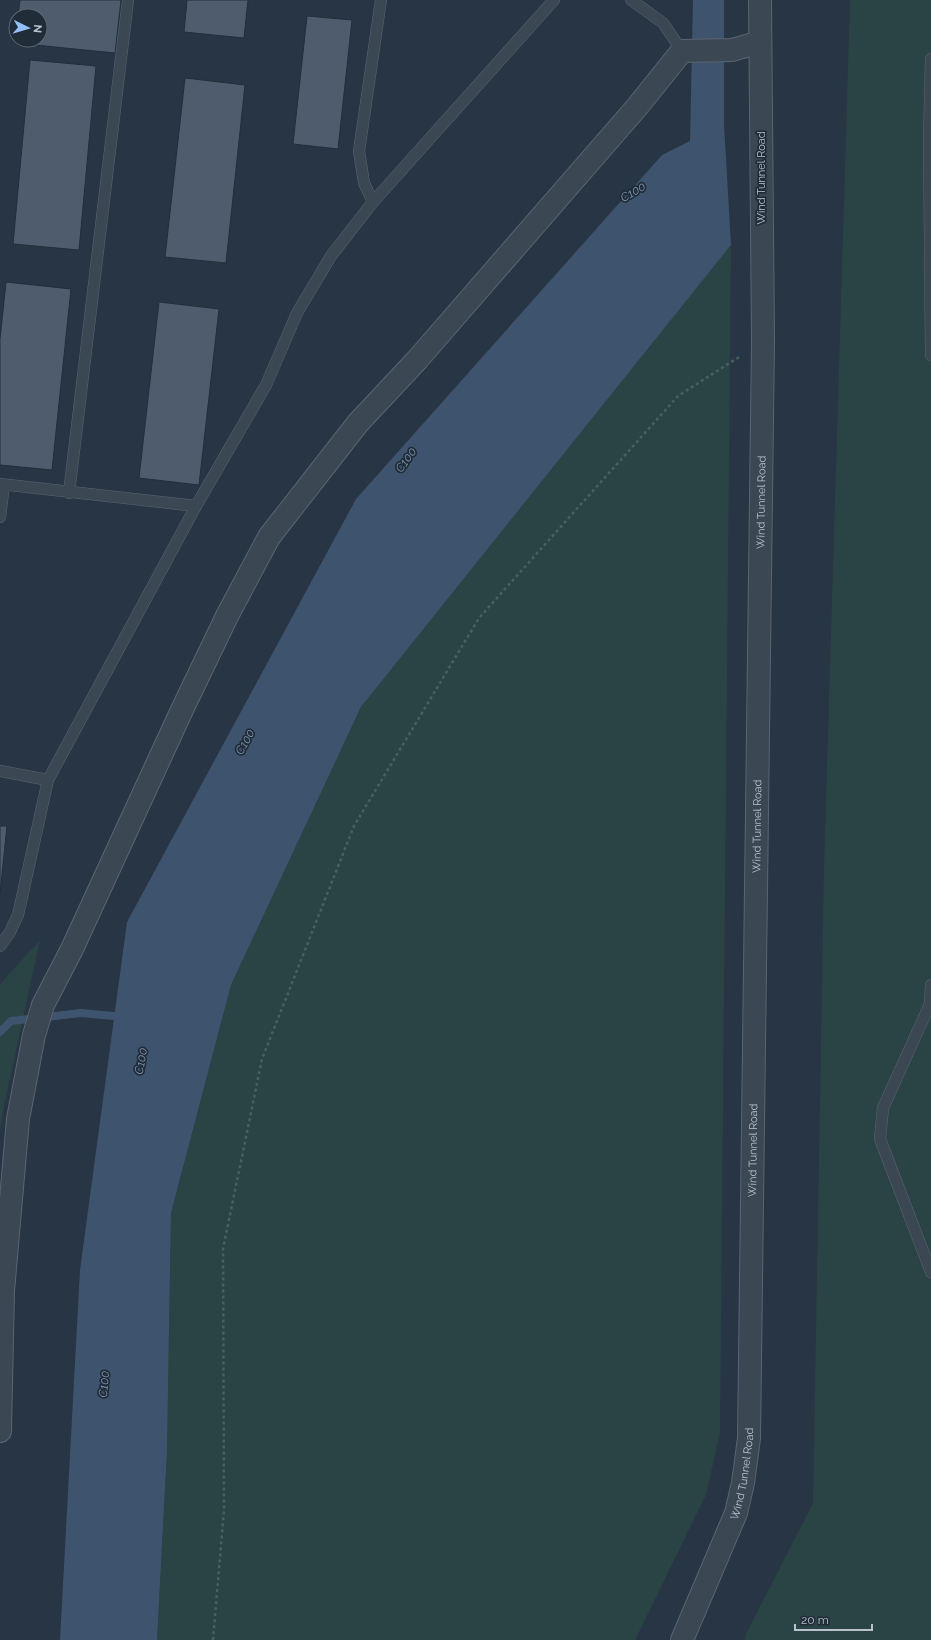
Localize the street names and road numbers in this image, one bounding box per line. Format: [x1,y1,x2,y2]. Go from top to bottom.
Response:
street label: Wind Tunnel Road [755,131,768,225]
street label: Wind Tunnel Road [754,455,769,549]
street label: Wind Tunnel Road [750,779,764,873]
street label: Wind Tunnel Road [746,1103,760,1197]
street label: Wind Tunnel Road [728,1427,756,1522]

